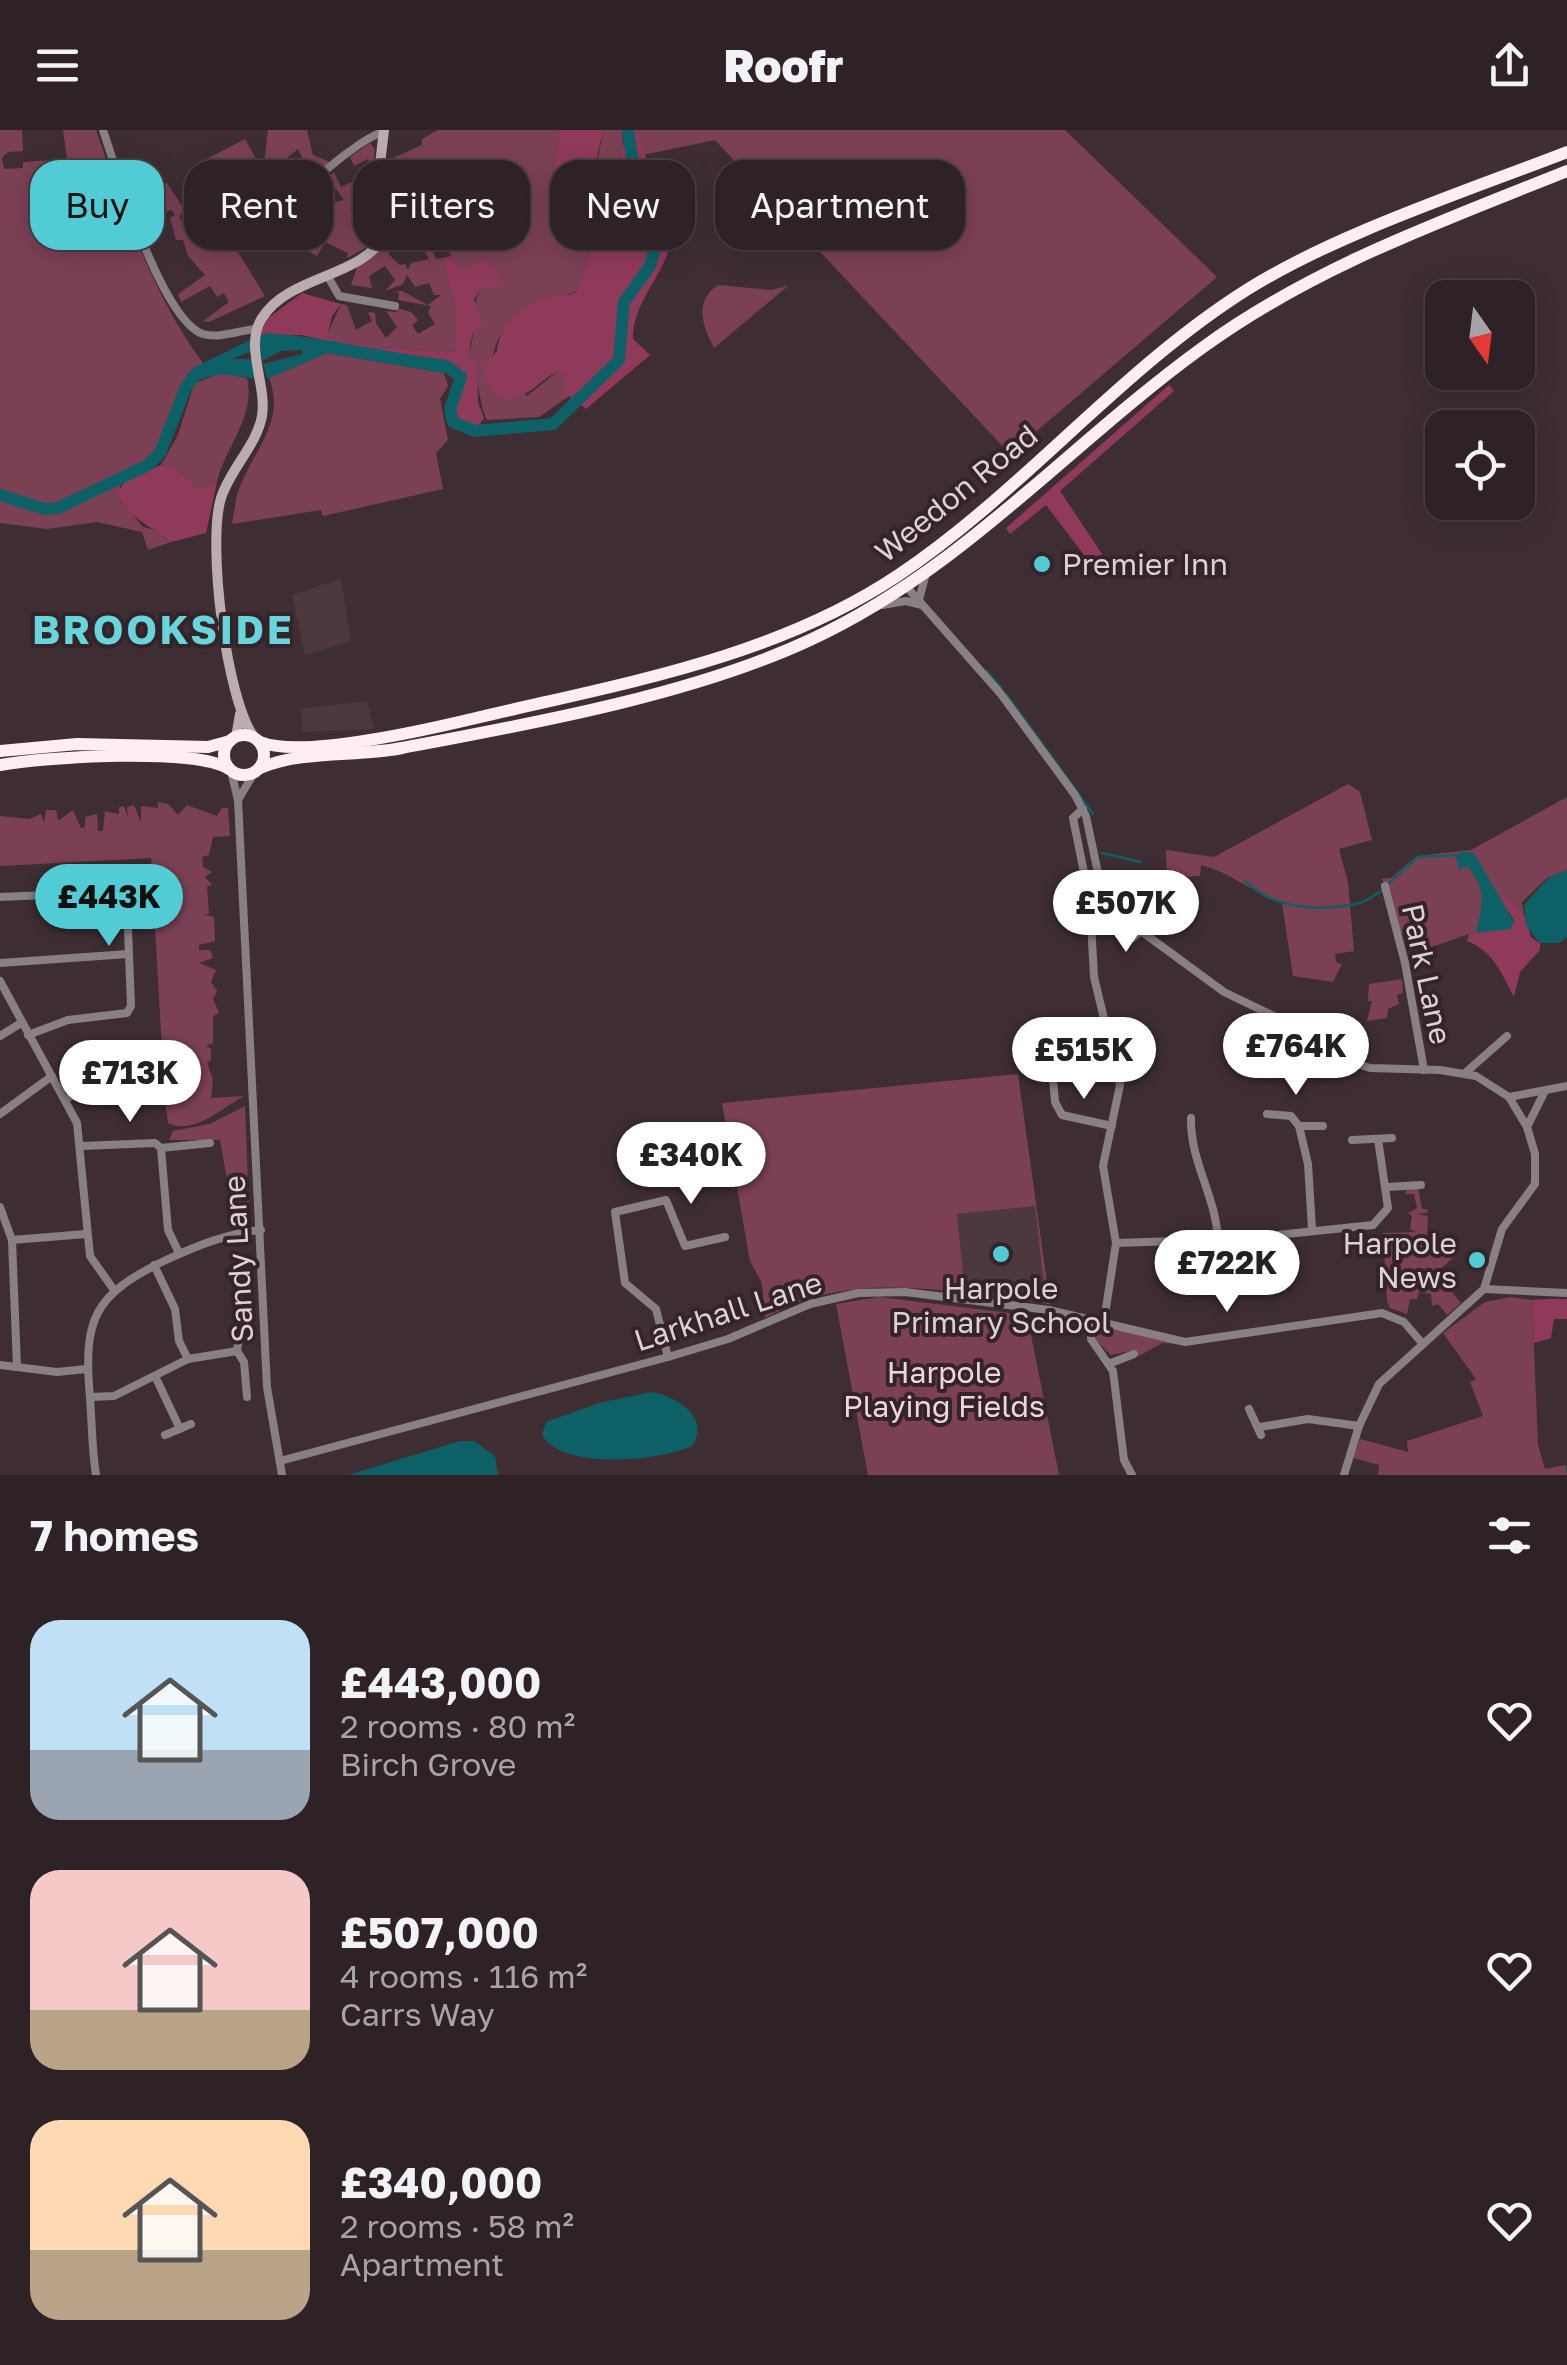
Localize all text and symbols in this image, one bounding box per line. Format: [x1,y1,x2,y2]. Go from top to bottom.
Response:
icon: menu [30,38,85,93]
text: Roofr [724,38,843,92]
icon: share [1482,38,1537,93]
chip: Buy [30,160,164,250]
chip: Rent [184,160,333,250]
chip: Filters [353,160,530,250]
chip: New [550,160,695,250]
chip: Apartment [715,160,965,250]
north arrow [1425,280,1535,390]
map controls [1425,280,1535,520]
button: locate [1425,410,1535,520]
street label: Weedon Road [868,417,1044,569]
place label: Premier Inn [1062,546,1228,582]
marker: Premier Inn [1031,553,1053,575]
district label: BROOKSIDE [32,605,294,653]
pin: £443K [39,864,179,949]
pin: £507K [1056,870,1196,955]
text: £443K [57,877,161,915]
text: £507K [1075,883,1177,921]
street label: Park Lane [1395,900,1459,1048]
pin: £764K [1226,1013,1366,1098]
pin: £515K [1014,1017,1154,1102]
text: £764K [1245,1026,1347,1064]
text: £515K [1034,1030,1134,1068]
pin: £713K [60,1040,200,1125]
text: £713K [81,1053,179,1091]
pin: £340K [621,1122,761,1207]
text: £340K [639,1135,743,1173]
street label: Sandy Lane [216,1174,260,1344]
place label: Harpole News [1342,1225,1457,1295]
pin: £722K [1157,1230,1297,1315]
marker: Harpole Primary School [990,1243,1012,1265]
text: £722K [1177,1243,1277,1281]
marker: Harpole News [1466,1249,1488,1271]
street label: Larkhall Lane [630,1264,826,1358]
place label: Harpole Primary School [891,1270,1111,1340]
park label: Harpole Playing Fields [843,1354,1045,1424]
icon: filters [1482,1508,1537,1563]
text: 7 homes [30,1510,199,1560]
text: £443,000 [340,1657,541,1707]
icon: home [110,1660,230,1780]
icon: heart [1482,1693,1537,1748]
text: 2 rooms · 80 m² [340,1707,575,1745]
text: Birch Grove [340,1745,516,1783]
text: £507,000 [340,1907,539,1957]
icon: home [110,1910,230,2030]
icon: heart [1482,1943,1537,1998]
text: 4 rooms · 116 m² [340,1957,587,1995]
text: Carrs Way [340,1995,495,2033]
text: £340,000 [340,2157,542,2207]
icon: home [110,2160,230,2280]
icon: heart [1482,2193,1537,2248]
text: 2 rooms · 58 m² [340,2207,574,2245]
text: Apartment [340,2245,504,2283]

